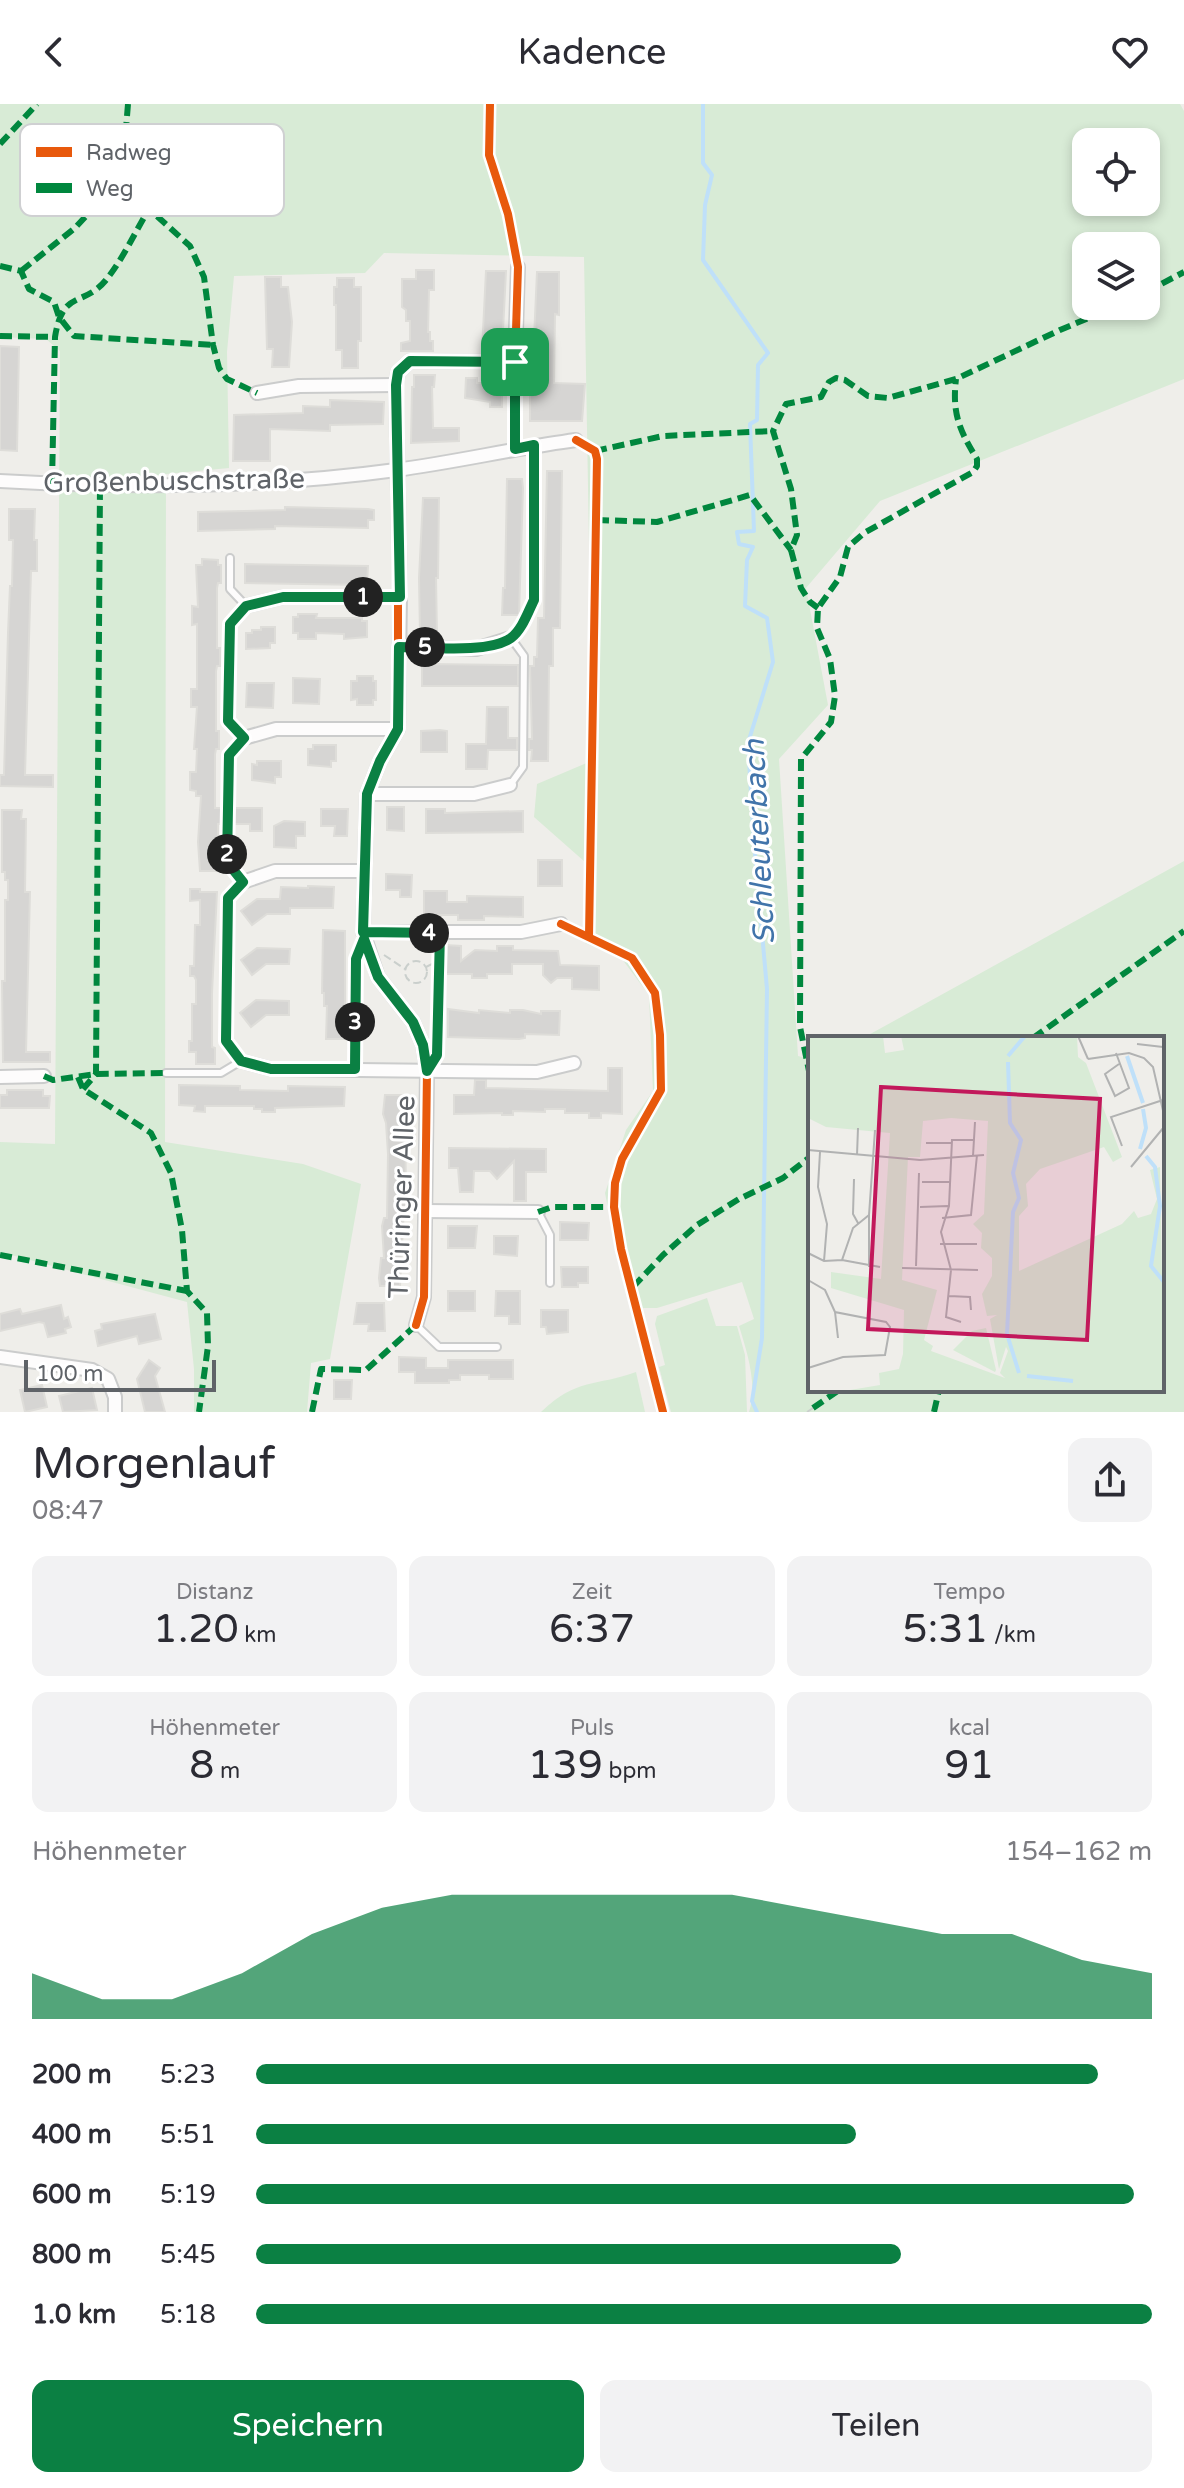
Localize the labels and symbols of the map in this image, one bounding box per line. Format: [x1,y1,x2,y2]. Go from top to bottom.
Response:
legend [20,124,284,216]
text: Radweg [86,140,172,166]
text: Weg [86,176,134,202]
pin [481,328,549,396]
street label: Großenbuschstraße [43,462,305,500]
pin: 1 [343,577,383,617]
pin: 5 [405,627,445,667]
water label: Schleuterbach [736,738,783,945]
pin: 2 [207,834,247,874]
pin: 4 [409,913,449,953]
pin: 3 [335,1002,375,1042]
inset map [808,1036,1164,1392]
street label: Thüringer Allee [381,1095,423,1299]
scale bar [24,1356,216,1392]

